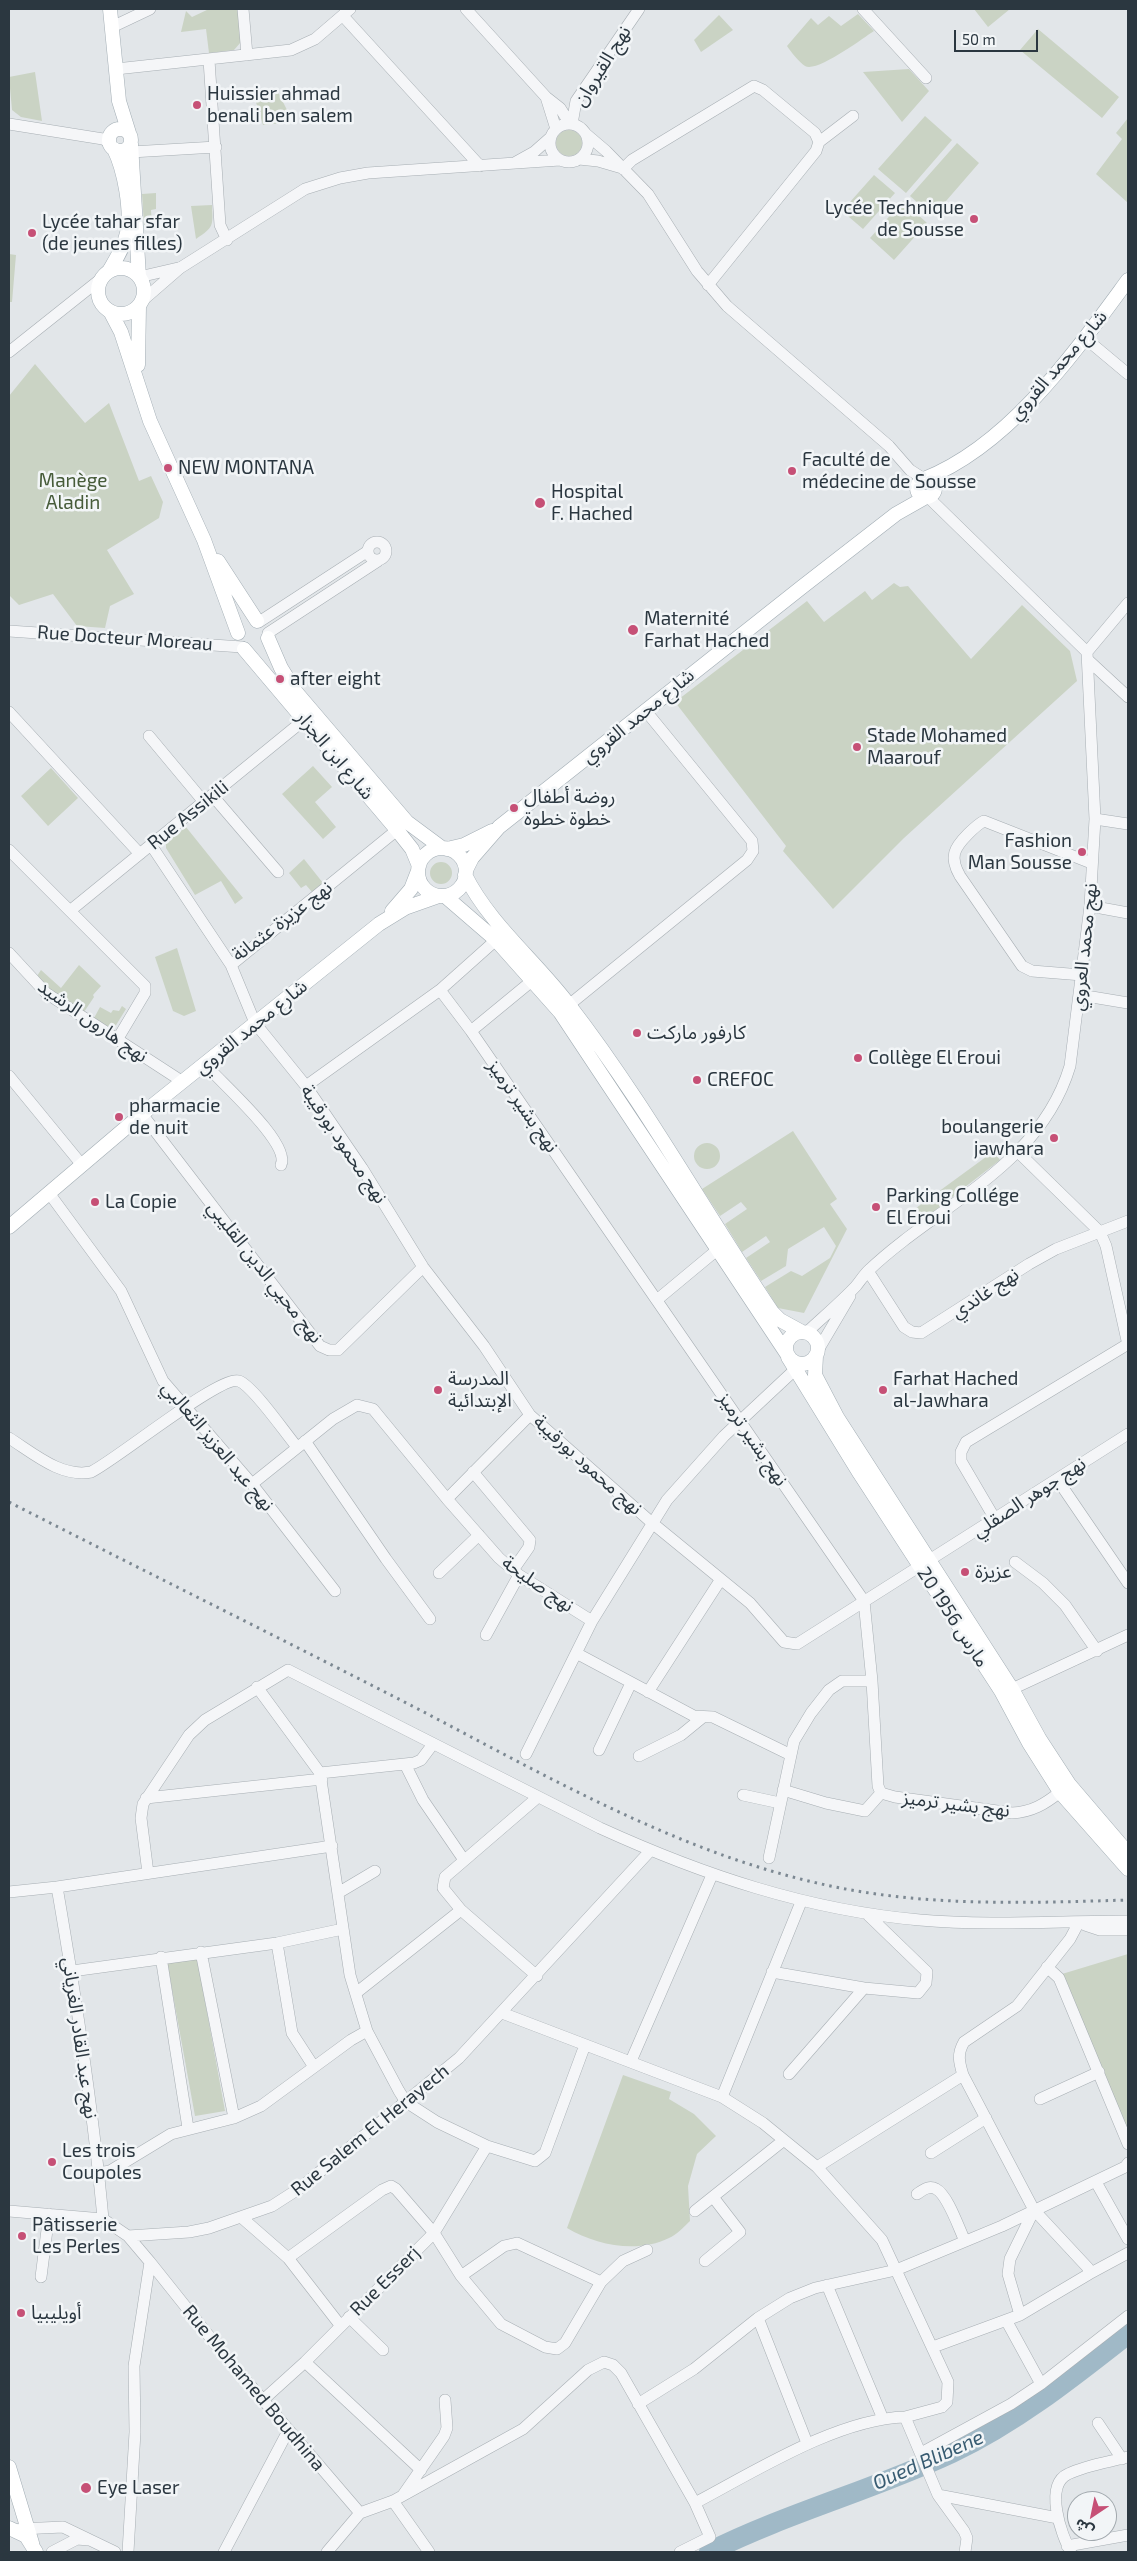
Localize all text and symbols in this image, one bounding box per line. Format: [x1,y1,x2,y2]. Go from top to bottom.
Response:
scale bar [957,20,1041,52]
street label: نهج القيروان [568,21,636,111]
text: 50 m [962,30,996,48]
place label: Huissier ahmad benali ben salem [207,83,353,127]
marker: Huissier ahmad benali ben salem [191,99,203,111]
place label: Lycée Technique de Sousse [825,197,964,241]
place label: Lycée tahar sfar (de jeunes filles) [42,211,183,255]
marker: Lycée Technique de Sousse [968,213,980,225]
marker: Lycée tahar sfar (de jeunes filles) [26,227,38,239]
street label: شارع محمد القروي [1004,305,1112,425]
place label: Faculté de médecine de Sousse [802,449,977,493]
place label: NEW MONTANA [178,457,314,479]
marker: NEW MONTANA [162,462,174,474]
marker: Faculté de médecine de Sousse [786,465,798,477]
park label: Manège Aladin [38,470,108,514]
place label: Hospital F. Hached [551,481,633,525]
marker: Hospital F. Hached [533,496,547,510]
place label: Maternité Farhat Hached [644,608,769,652]
street label: Rue Docteur Moreau [36,620,214,656]
marker: Maternité Farhat Hached [626,623,640,637]
street label: شارع محمد القروي [577,664,699,768]
place label: after eight [290,668,381,690]
marker: after eight [274,673,286,685]
street label: شارع ابن الجزار [291,706,379,804]
place label: Stade Mohamed Maarouf [867,725,1007,769]
marker: Stade Mohamed Maarouf [851,741,863,753]
street label: Rue Assikili [143,775,233,855]
place label: روضة أطفال خطوة خطوة [524,786,616,830]
marker: روضة أطفال خطوة خطوة [508,802,520,814]
place label: Fashion Man Sousse [968,830,1072,874]
marker: Fashion Man Sousse [1076,846,1088,858]
street label: نهج عزيزة عثمانة [227,876,337,966]
street label: نهج محمد العروي [1066,882,1102,1012]
street label: نهج هارون الرشيد [34,975,152,1067]
street label: شارع محمد القروي [190,975,312,1079]
place label: كارفور ماركت [647,1022,746,1044]
marker: كارفور ماركت [631,1027,643,1039]
place label: Collège El Eroui [868,1047,1001,1069]
marker: Collège El Eroui [852,1052,864,1064]
street label: نهج بشير ترميز [483,1055,563,1157]
place label: CREFOC [707,1069,774,1091]
marker: CREFOC [691,1074,703,1086]
street label: نهج محمود بورقيبة [296,1080,392,1208]
place label: pharmacie de nuit [129,1095,220,1139]
marker: pharmacie de nuit [113,1111,125,1123]
place label: boulangerie jawhara [941,1116,1044,1160]
marker: boulangerie jawhara [1048,1132,1060,1144]
place label: Parking Collége El Eroui [886,1185,1019,1229]
place label: La Copie [105,1191,177,1213]
marker: La Copie [89,1196,101,1208]
street label: نهج محيي الدين القليبي [202,1196,328,1348]
marker: Parking Collége El Eroui [870,1201,882,1213]
street label: نهج غاندي [947,1263,1023,1323]
place label: المدرسة الإبتدائية [448,1368,512,1412]
place label: Farhat Hached al-Jawhara [893,1368,1018,1412]
street label: نهج عبد العزيز الثعالبي [157,1376,279,1516]
marker: المدرسة الإبتدائية [432,1384,444,1396]
marker: Farhat Hached al-Jawhara [877,1384,889,1396]
street label: نهج بشير ترميز [713,1388,793,1490]
street label: نهج محمود بورقيبة [529,1410,647,1520]
street label: نهج جوهر الصقلي [968,1452,1090,1542]
street label: نهج صليحة [498,1551,578,1617]
place label: عزيزة [975,1561,1012,1583]
street label: 20 مارس 1956 [912,1563,994,1671]
marker: عزيزة [959,1566,971,1578]
street label: نهج بشير ترميز [901,1786,1011,1822]
street label: نهج عبد القادر الغرياني [57,1956,103,2120]
street label: Rue Salem El Herayech [286,2059,454,2201]
place label: Les trois Coupoles [62,2140,142,2184]
marker: Les trois Coupoles [46,2156,58,2168]
place label: Pâtisserie Les Perles [32,2214,120,2258]
marker: Pâtisserie Les Perles [16,2230,28,2242]
street label: Rue Esserj [345,2241,425,2321]
street label: Rue Mohamed Boudhina [178,2300,330,2476]
place label: أويليبيا [31,2302,82,2324]
marker: أويليبيا [15,2307,27,2319]
water label: Oued Blibene [869,2425,987,2495]
place label: Eye Laser [97,2477,180,2499]
marker: Eye Laser [79,2481,93,2495]
north arrow [1067,2491,1117,2541]
text: ش [1071,2516,1097,2540]

